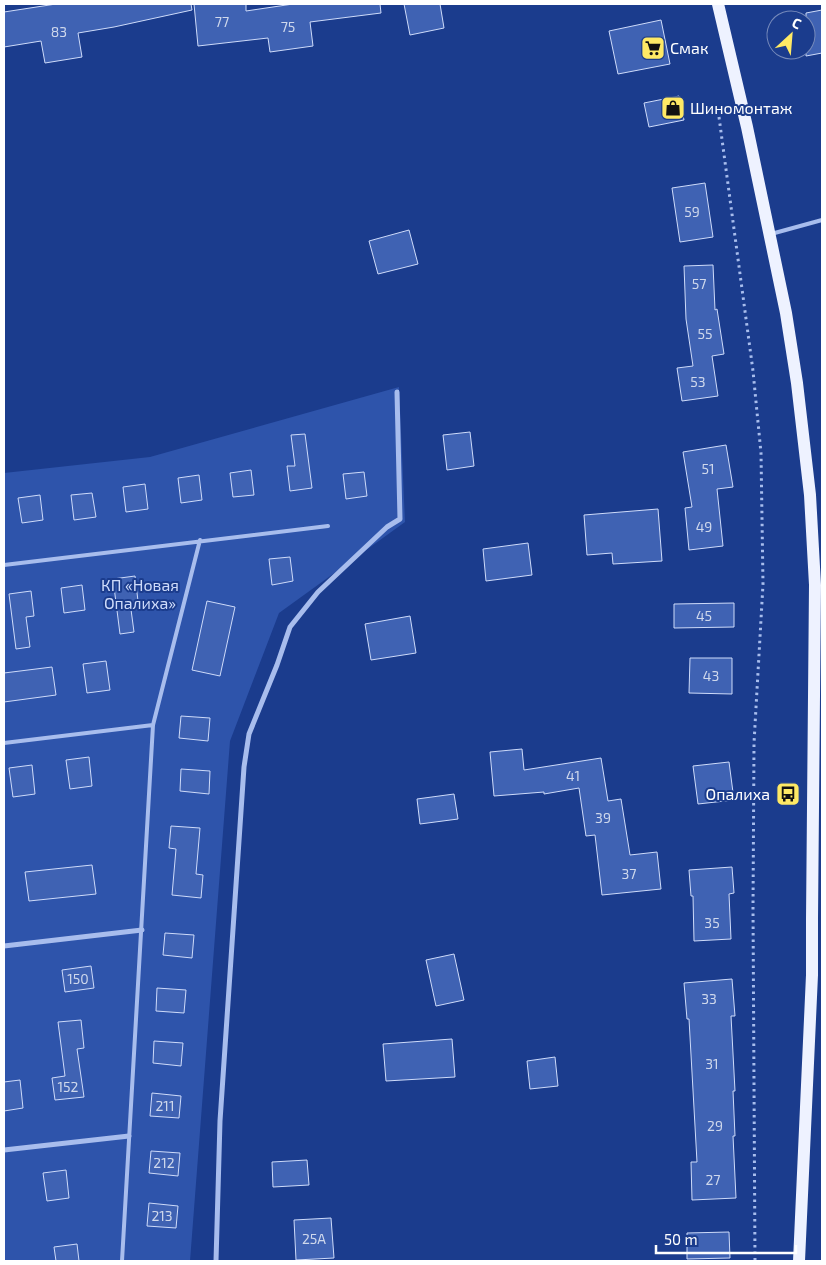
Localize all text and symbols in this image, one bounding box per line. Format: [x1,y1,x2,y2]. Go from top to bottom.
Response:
north arrow [766,10,816,60]
house number: 77 [215,13,229,30]
text: С [789,13,804,32]
house number: 75 [281,18,295,35]
house number: 83 [51,23,67,40]
supermarket icon: Смак [640,35,666,61]
place label: Смак [670,38,709,57]
shop icon: Шиномонтаж [660,95,686,121]
place label: Шиномонтаж [690,98,793,117]
house number: 59 [684,203,700,220]
house number: 57 [692,275,706,292]
house number: 55 [697,325,713,342]
house number: 53 [690,373,706,390]
house number: 51 [701,460,715,477]
house number: 49 [696,518,712,535]
park label: КП «Новая Опалиха» [101,575,179,612]
house number: 45 [696,607,712,624]
house number: 43 [703,667,719,684]
house number: 41 [566,767,580,784]
bus stop icon: Опалиха [775,781,801,807]
place label: Опалиха [706,784,770,803]
house number: 39 [595,809,611,826]
house number: 37 [622,865,636,882]
house number: 35 [704,914,720,931]
house number: 150 [67,970,89,987]
house number: 33 [701,990,717,1007]
house number: 31 [705,1055,719,1072]
house number: 152 [58,1078,79,1095]
house number: 211 [155,1097,175,1114]
house number: 29 [707,1117,723,1134]
house number: 212 [153,1154,175,1171]
house number: 27 [705,1171,721,1188]
house number: 213 [151,1207,173,1224]
scale bar [656,1222,796,1254]
house number: 25А [302,1230,326,1247]
text: 50 m [664,1230,698,1248]

